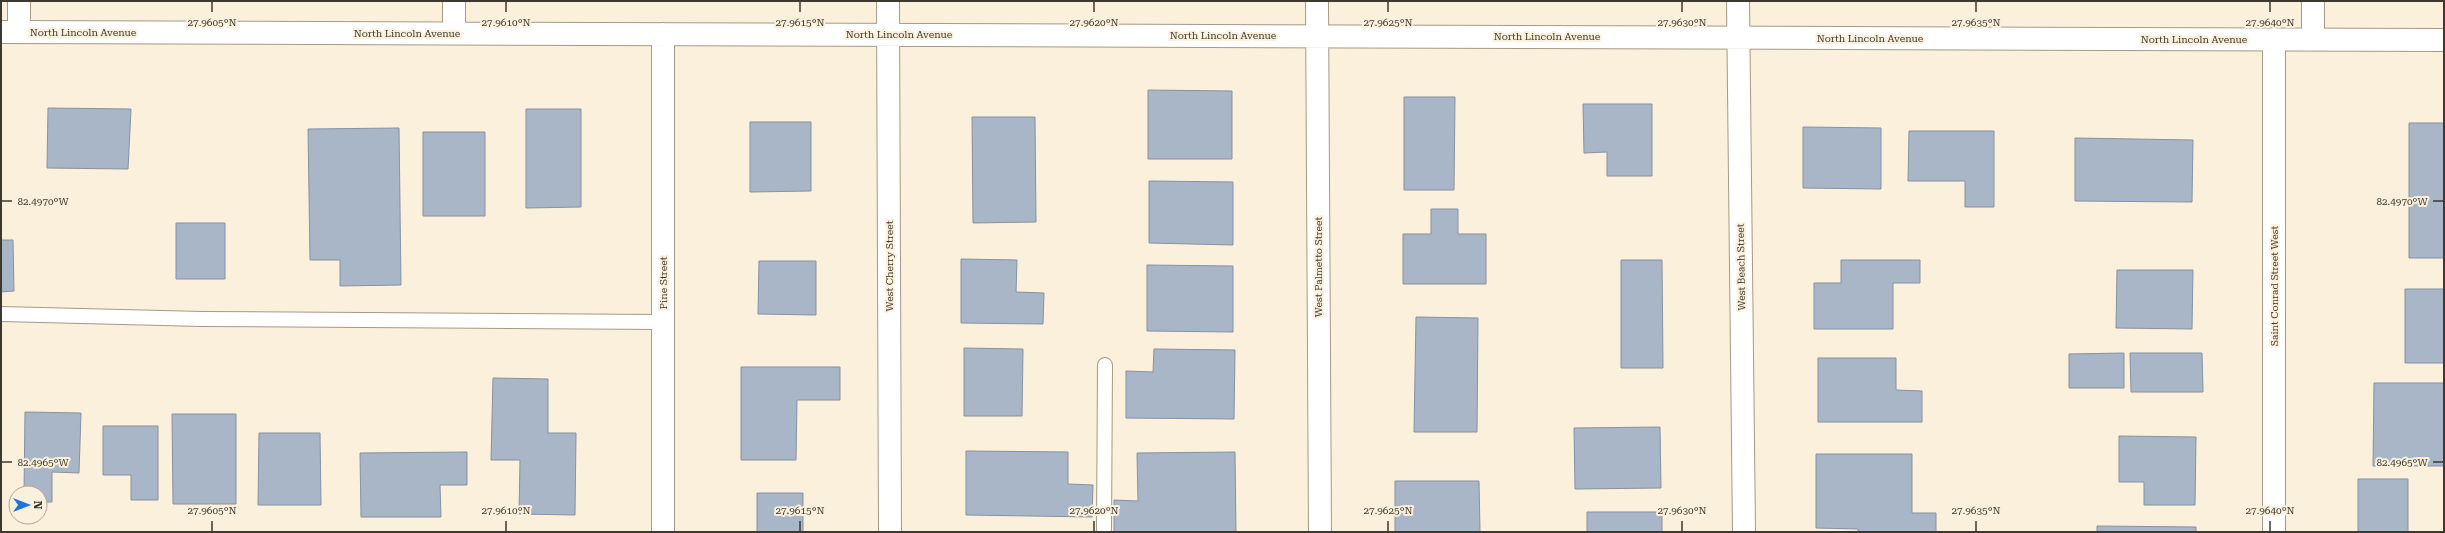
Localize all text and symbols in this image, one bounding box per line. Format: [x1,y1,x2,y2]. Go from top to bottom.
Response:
text: 27.9605°N [187,17,237,28]
text: 27.9610°N [481,17,531,28]
text: 27.9615°N [775,17,825,28]
text: 27.9620°N [1069,17,1119,28]
text: 27.9625°N [1363,17,1413,28]
text: 27.9630°N [1657,17,1707,28]
text: 27.9635°N [1951,17,2001,28]
text: 27.9640°N [2245,17,2295,28]
street label: North Lincoln Avenue [30,27,137,38]
street label: North Lincoln Avenue [354,28,461,39]
street label: North Lincoln Avenue [846,29,953,40]
street label: North Lincoln Avenue [1170,30,1277,41]
street label: North Lincoln Avenue [1494,31,1601,42]
street label: North Lincoln Avenue [1817,33,1924,44]
street label: North Lincoln Avenue [2141,34,2248,45]
text: 82.4970°W [17,196,69,207]
text: 82.4970°W [2376,196,2428,207]
street label: West Palmetto Street [1313,217,1324,317]
street label: West Cherry Street [884,220,895,311]
street label: West Beach Street [1735,223,1747,311]
street label: Saint Conrad Street West [2269,225,2280,346]
street label: Pine Street [658,256,669,309]
text: 82.4965°W [17,457,69,468]
text: 82.4965°W [2376,457,2428,468]
north arrow [8,485,48,525]
text: N [31,501,44,510]
text: 27.9605°N [187,505,237,516]
text: 27.9610°N [481,505,531,516]
text: 27.9615°N [775,505,825,516]
text: 27.9620°N [1069,505,1119,516]
text: 27.9625°N [1363,505,1413,516]
text: 27.9630°N [1657,505,1707,516]
text: 27.9635°N [1951,505,2001,516]
text: 27.9640°N [2245,505,2295,516]

